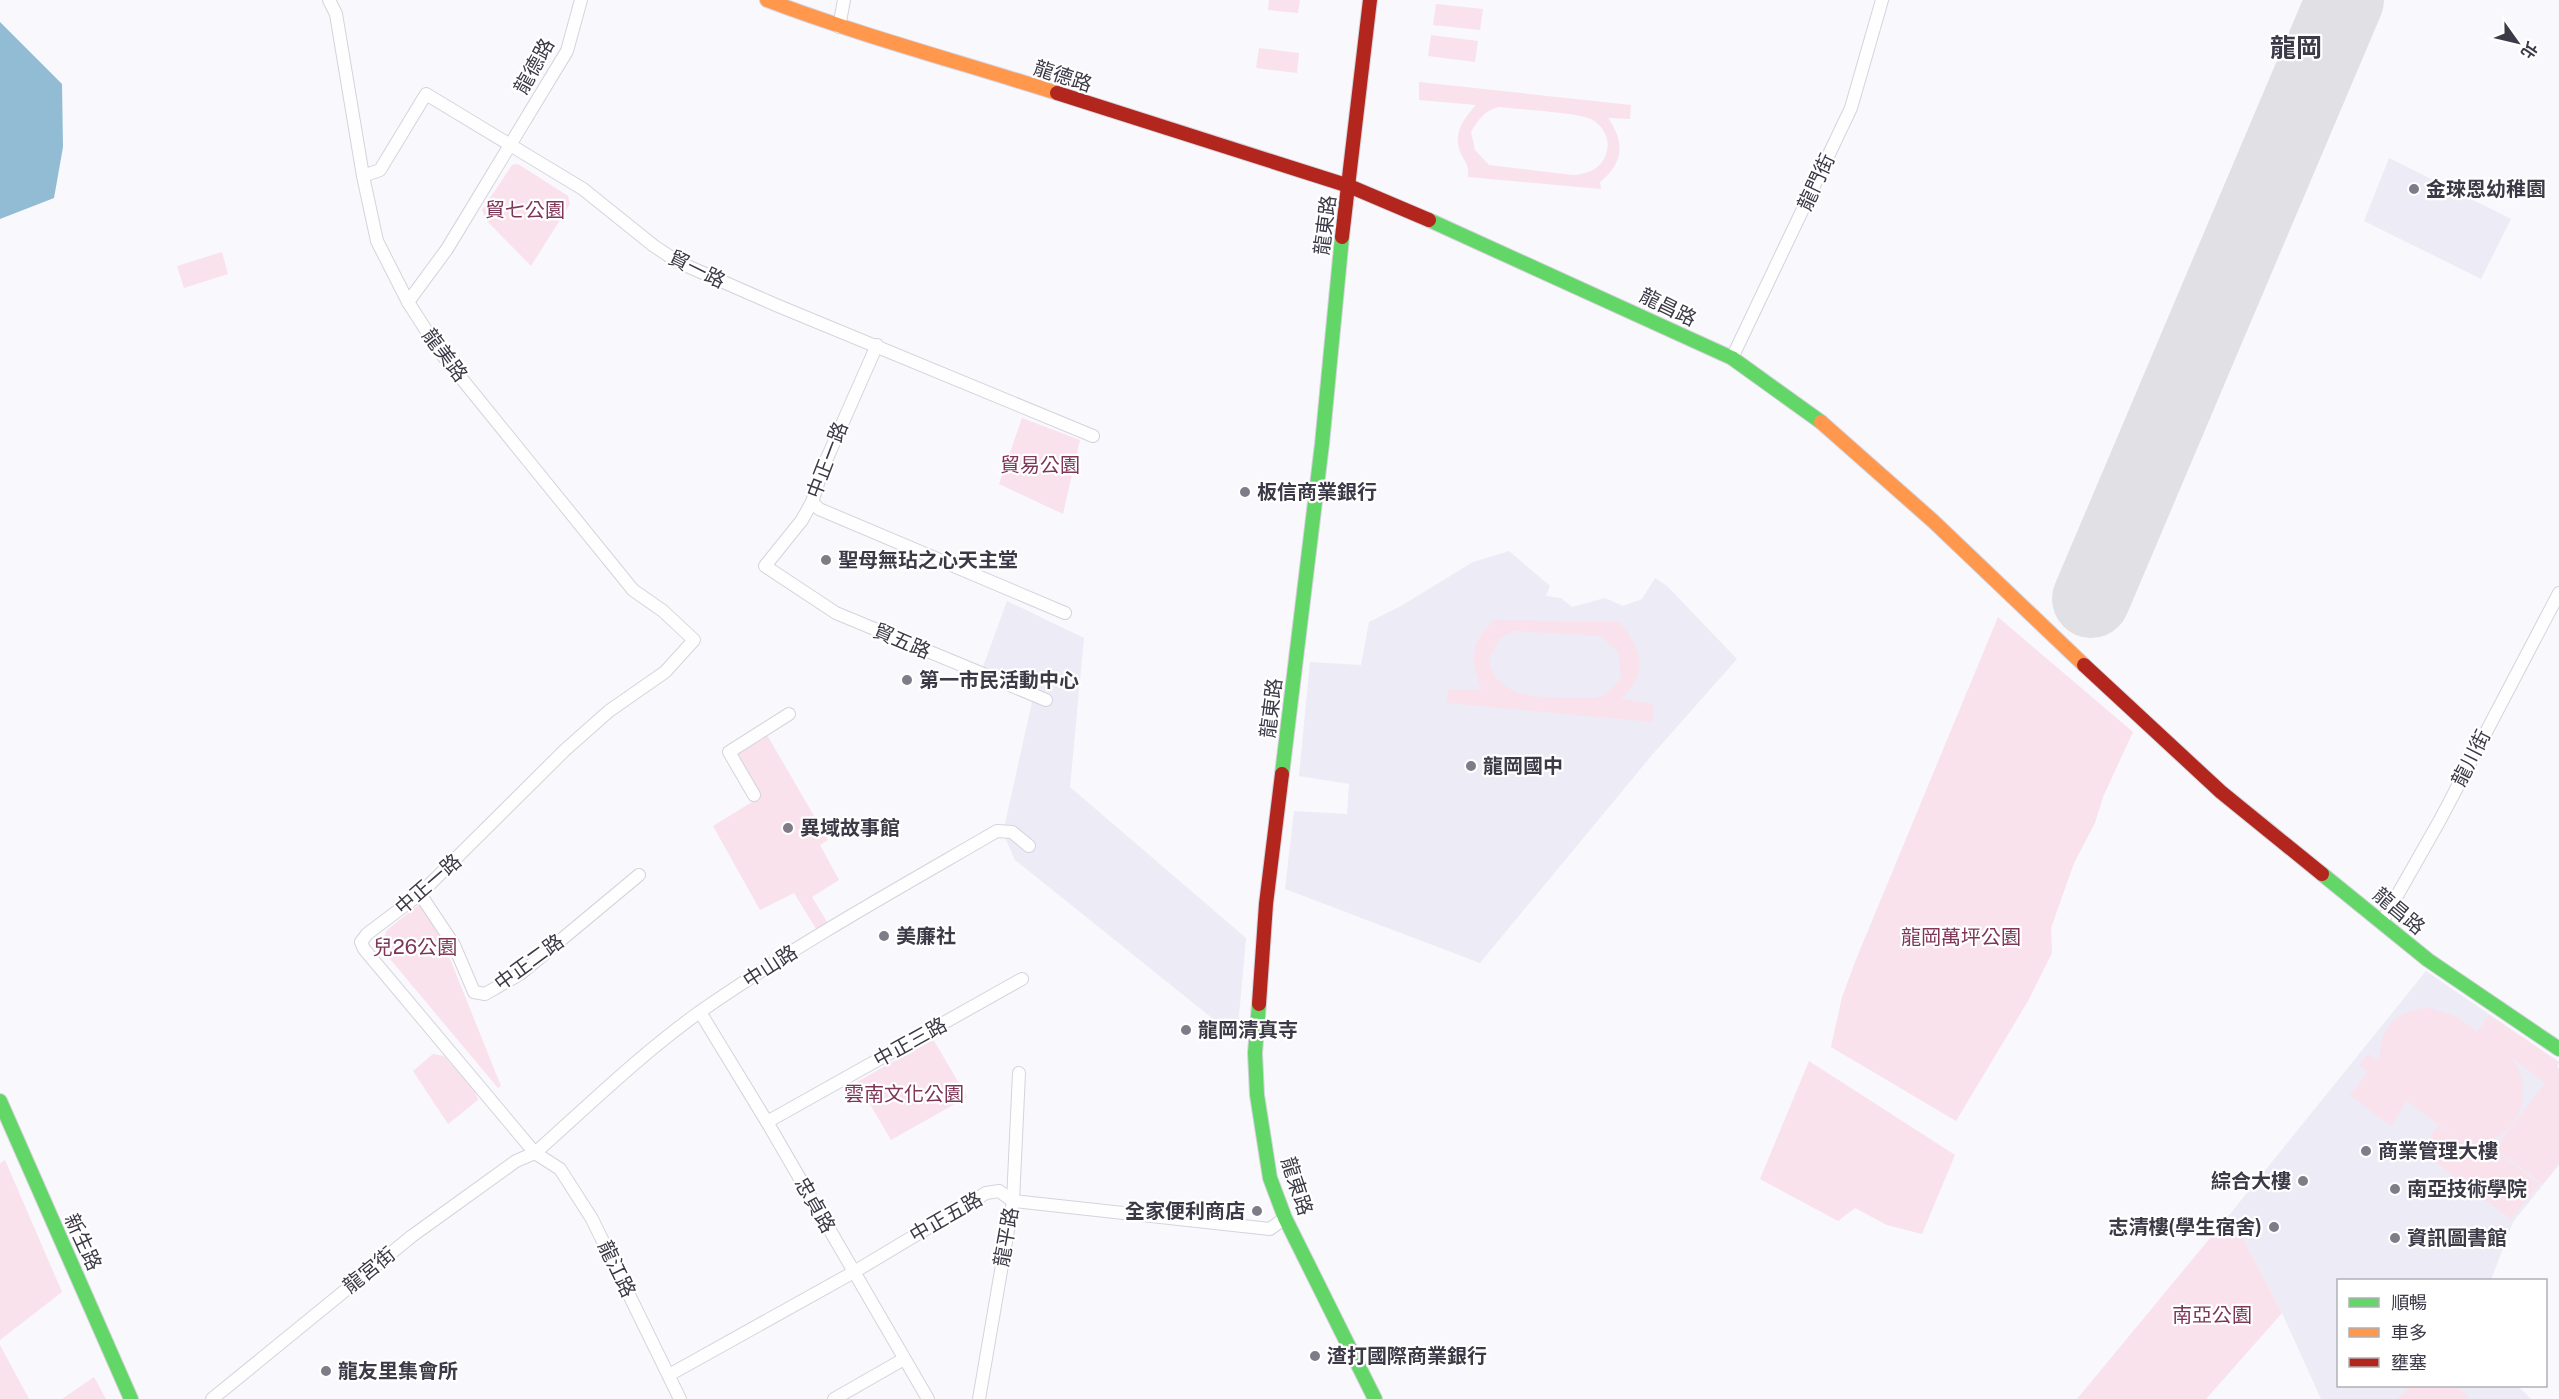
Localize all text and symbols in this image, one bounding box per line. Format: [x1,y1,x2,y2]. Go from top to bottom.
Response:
north arrow [2487,12,2547,72]
district label: 龍岡 [2270,32,2322,63]
street label: 龍德路 [509,34,559,98]
text: 北 [2517,38,2541,62]
street label: 龍德路 [1031,55,1095,97]
street label: 龍門街 [1792,150,1840,214]
place label: 金琜恩幼稚園 [2426,177,2546,201]
marker: 金琜恩幼稚園 [2407,182,2421,196]
street label: 龍東路 [1309,194,1341,256]
park label: 貿七公園 [485,198,565,222]
street label: 貿一路 [665,245,729,293]
street label: 龍昌路 [1636,283,1700,331]
street label: 龍美路 [417,324,473,386]
street label: 中正一路 [801,418,853,502]
park label: 貿易公園 [1000,453,1080,477]
place label: 板信商業銀行 [1257,480,1377,504]
marker: 板信商業銀行 [1238,485,1252,499]
place label: 聖母無玷之心天主堂 [838,548,1018,572]
marker: 聖母無玷之心天主堂 [819,553,833,567]
street label: 貿五路 [870,618,934,664]
place label: 第一市民活動中心 [919,668,1079,692]
marker: 第一市民活動中心 [900,673,914,687]
street label: 龍東路 [1255,677,1287,739]
street label: 龍川街 [2447,726,2495,790]
place label: 龍岡國中 [1483,754,1563,778]
marker: 龍岡國中 [1464,759,1478,773]
place label: 異域故事館 [800,816,900,840]
marker: 異域故事館 [781,821,795,835]
street label: 中正一路 [390,849,466,919]
street label: 龍昌路 [2368,883,2430,939]
place label: 美廉社 [896,924,956,948]
park label: 龍岡萬坪公園 [1901,925,2021,949]
street label: 中正二路 [490,929,568,995]
marker: 美廉社 [877,929,891,943]
park label: 兒26公園 [373,935,457,959]
street label: 中山路 [738,940,802,992]
street label: 中正三路 [869,1012,951,1072]
place label: 龍岡清真寺 [1198,1018,1298,1042]
marker: 龍岡清真寺 [1179,1023,1193,1037]
park label: 雲南文化公園 [844,1082,964,1106]
place label: 商業管理大樓 [2378,1139,2498,1163]
marker: 商業管理大樓 [2359,1144,2373,1158]
street label: 龍東路 [1276,1154,1318,1218]
place label: 綜合大樓 [2211,1169,2291,1193]
street label: 忠貞路 [790,1173,840,1237]
marker: 綜合大樓 [2296,1174,2310,1188]
place label: 南亞技術學院 [2407,1177,2527,1201]
marker: 南亞技術學院 [2388,1182,2402,1196]
street label: 中正五路 [905,1187,987,1247]
place label: 全家便利商店 [1125,1199,1245,1223]
marker: 全家便利商店 [1250,1204,1264,1218]
street label: 龍平路 [989,1205,1023,1269]
street label: 新生路 [59,1210,107,1274]
place label: 志清樓(學生宿舍) [2109,1215,2262,1239]
marker: 志清樓(學生宿舍) [2267,1220,2281,1234]
place label: 資訊圖書館 [2407,1226,2507,1250]
marker: 資訊圖書館 [2388,1231,2402,1245]
street label: 龍江路 [593,1237,641,1301]
street label: 龍宮街 [338,1242,400,1298]
legend [2337,1279,2547,1387]
text: 順暢 [2391,1292,2427,1313]
park label: 南亞公園 [2172,1303,2252,1327]
text: 車多 [2391,1322,2427,1343]
place label: 渣打國際商業銀行 [1327,1344,1487,1368]
marker: 渣打國際商業銀行 [1308,1349,1322,1363]
text: 壅塞 [2391,1352,2427,1373]
place label: 龍友里集會所 [338,1359,458,1383]
marker: 龍友里集會所 [319,1364,333,1378]

